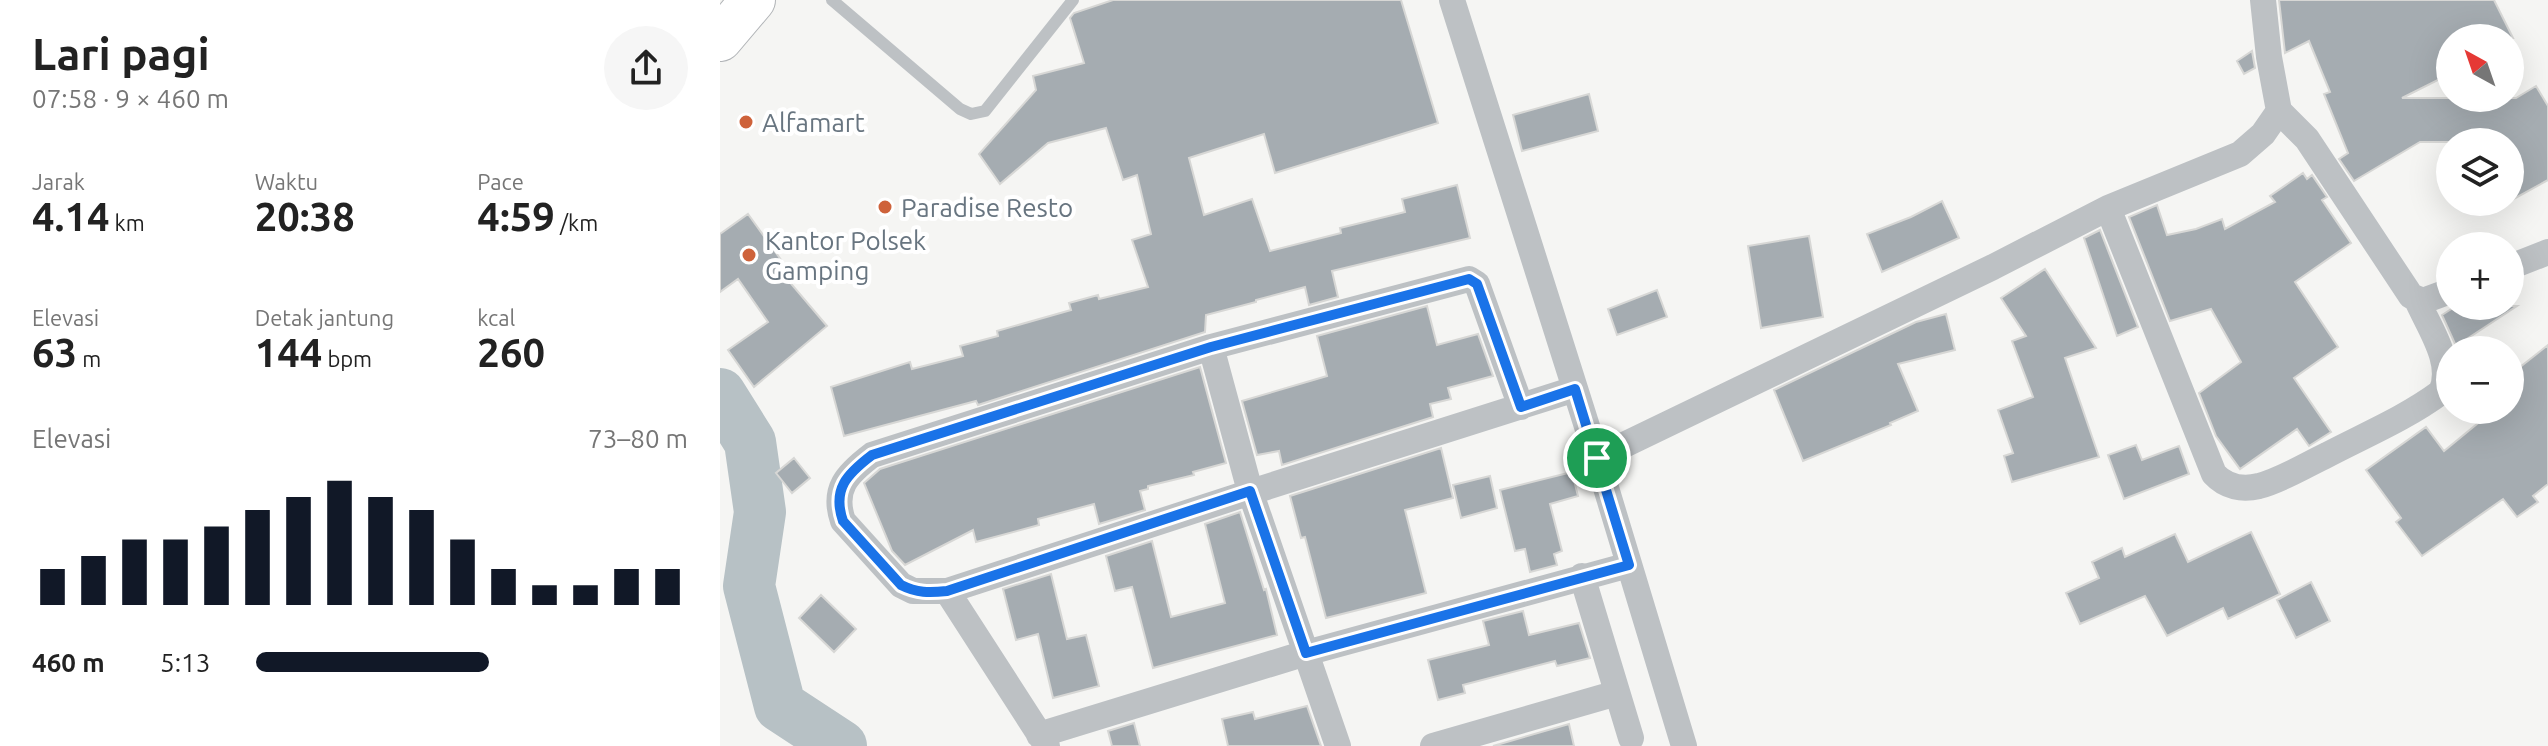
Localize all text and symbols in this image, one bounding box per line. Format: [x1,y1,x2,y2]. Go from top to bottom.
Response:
north arrow [2436,24,2524,112]
map controls [2436,24,2524,424]
button: share [604,26,688,110]
text: Lari pagi [32,29,210,78]
text: 07:58 · 9 × 460 m [32,84,229,113]
place label: Alfamart [762,108,865,137]
marker: Alfamart [737,113,755,131]
button: layers [2436,128,2524,216]
text: Jarak [32,169,85,194]
text: Waktu [255,169,318,194]
text: Pace [477,169,524,194]
place label: Paradise Resto [901,193,1073,222]
text: 4.14 [32,194,110,239]
text: 20:38 [255,194,355,239]
text: 4:59 [477,194,555,239]
marker: Paradise Resto [876,198,894,216]
text: km [110,210,145,235]
text: /km [555,210,598,235]
place label: Kantor Polsek Gamping [765,226,926,285]
button: + [2436,232,2524,320]
marker: Kantor Polsek Gamping [740,246,758,264]
text: Elevasi [32,305,99,330]
text: Detak jantung [255,305,394,330]
text: kcal [477,305,515,330]
text: 63 [32,330,77,375]
text: 144 [255,330,322,375]
text: 260 [477,330,545,375]
button: − [2436,336,2524,424]
text: m [77,346,101,371]
text: bpm [322,346,372,371]
text: Elevasi [32,424,111,453]
text: 73–80 m [588,424,688,453]
pin [1563,424,1631,492]
icon: arrive [1575,436,1619,480]
text: 460 m [32,648,105,677]
text: 5:13 [160,648,210,677]

